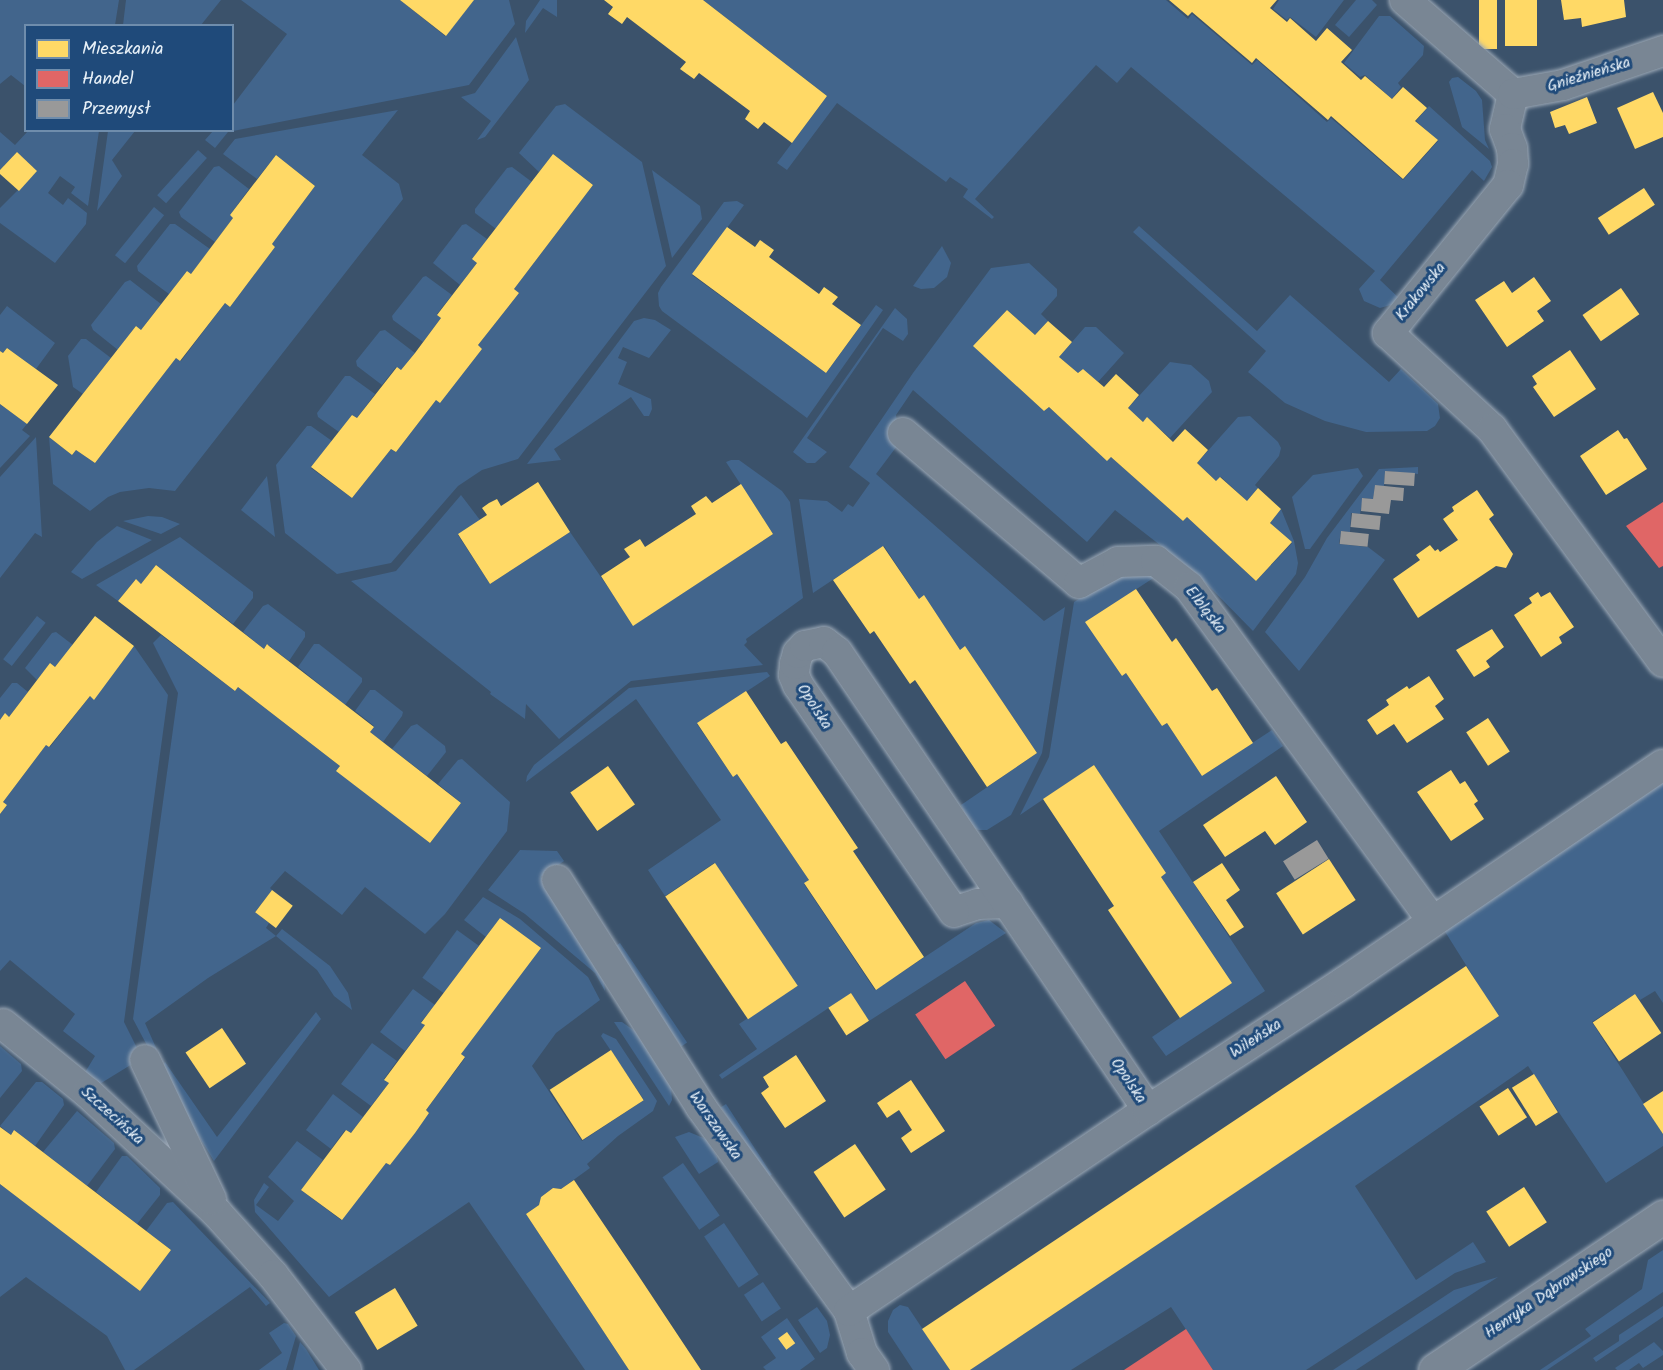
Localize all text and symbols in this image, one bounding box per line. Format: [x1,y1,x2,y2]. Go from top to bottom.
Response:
legend [24,24,234,132]
text: Mieszkania [82,35,163,64]
street label: Gnieźnieńska [1545,53,1633,97]
text: Handel [82,65,134,94]
text: Przemysł [82,95,151,124]
street label: Krakowska [1392,259,1450,325]
street label: Elbląska [1181,582,1229,638]
street label: Opolska [792,681,836,733]
street label: Wileńska [1227,1015,1285,1063]
street label: Opolska [1106,1055,1150,1107]
street label: Szczecińska [77,1083,147,1149]
street label: Warszawska [684,1088,746,1164]
street label: Henryka Dąbrowskiego [1481,1243,1617,1343]

